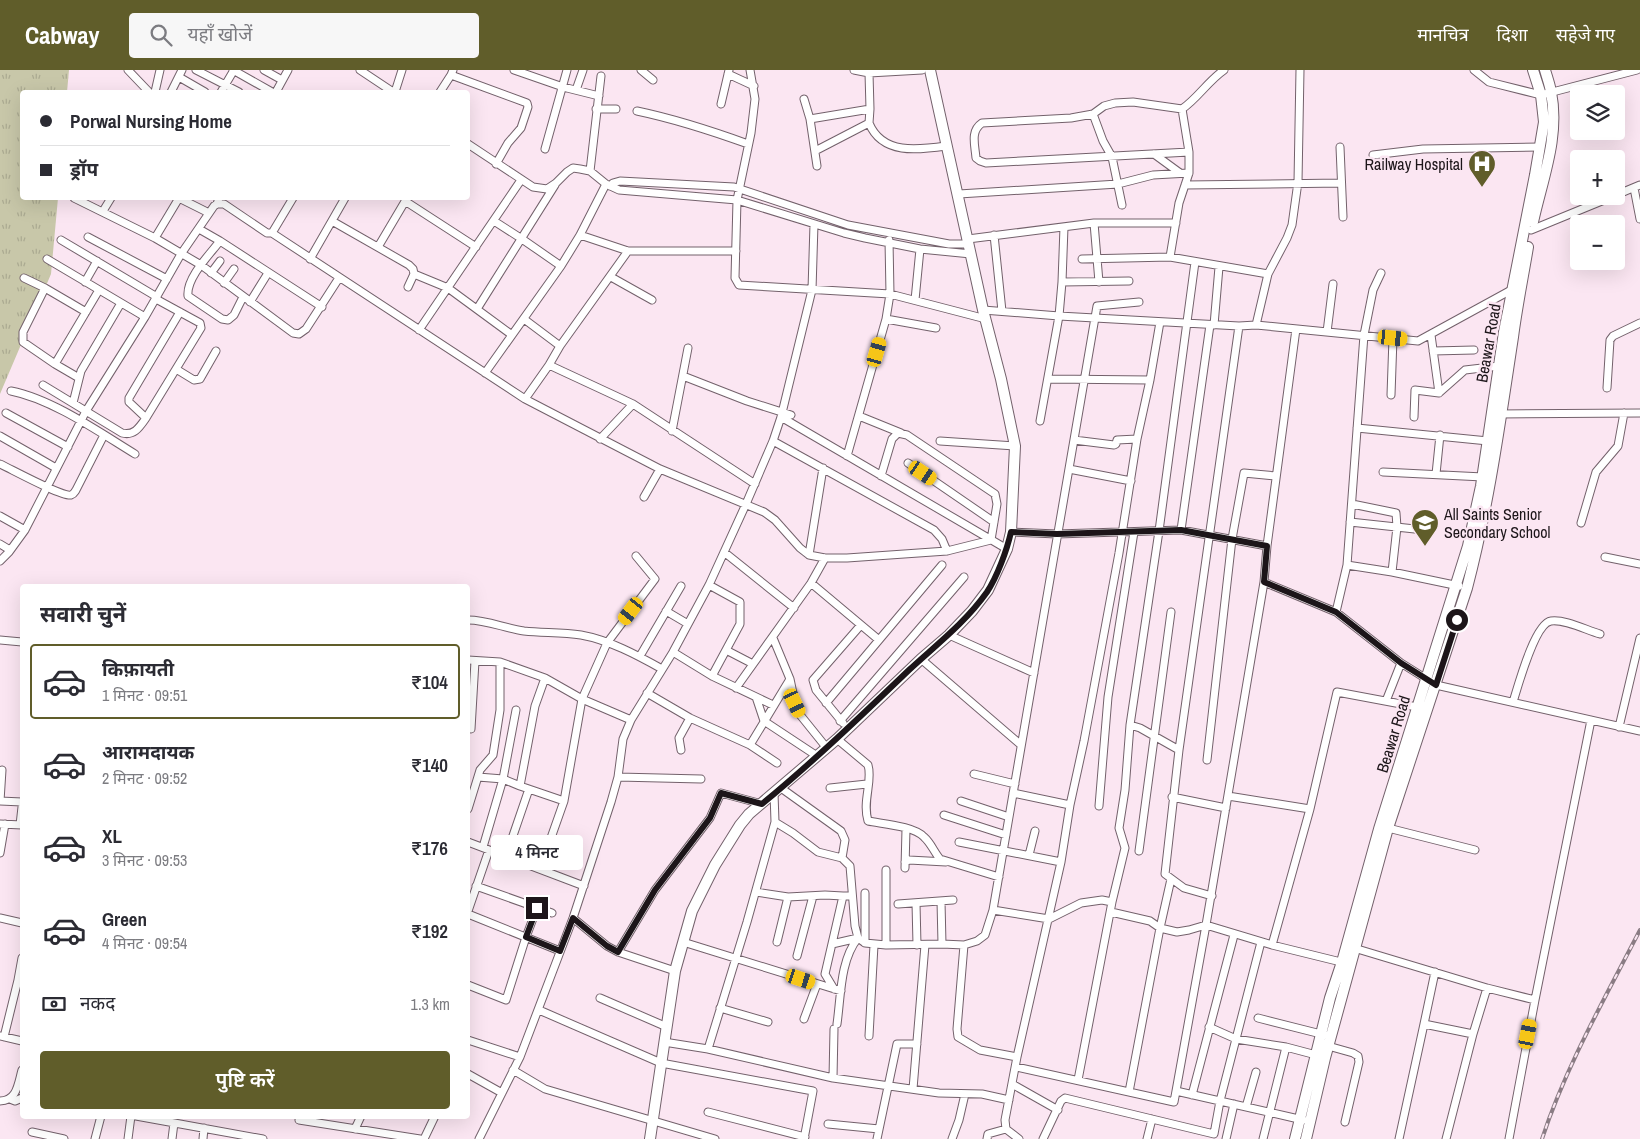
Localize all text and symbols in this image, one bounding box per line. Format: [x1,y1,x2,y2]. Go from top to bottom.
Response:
search box [129,13,479,58]
text: Cabway [25,19,99,51]
icon: search [147,21,175,49]
text: यहाँ खोजें [187,21,252,47]
text: मानचित्र [1417,22,1469,47]
text: दिशा [1497,22,1528,47]
text: सहेजे गए [1556,22,1615,47]
map controls [1570,85,1625,270]
button: layers [1570,85,1625,140]
text: Porwal Nursing Home [70,108,232,134]
hospital icon: Railway Hospital [1467,149,1497,188]
button: + [1570,150,1625,205]
place label: Railway Hospital [1365,153,1463,175]
text: ड्रॉप [70,156,98,182]
button: − [1570,215,1625,270]
street label: Beawar Road [1470,302,1506,384]
car [1377,329,1408,347]
car [865,336,888,368]
car [906,458,939,488]
place label: All Saints Senior Secondary School [1443,503,1551,543]
school or university icon: All Saints Senior Secondary School [1410,508,1440,547]
car [615,595,646,627]
text: सवारी चुनें [40,599,126,629]
route start [1446,609,1468,631]
text: किफ़ायती [102,656,174,682]
icon: car [42,659,87,704]
text: ₹104 [411,669,448,695]
text: 1 मिनट · 09:51 [102,684,187,706]
car [781,686,808,720]
street label: Beawar Road [1371,693,1415,775]
text: आरामदायक [102,739,194,765]
icon: car [42,742,87,787]
text: ₹140 [411,752,448,778]
text: 2 मिनट · 09:52 [102,767,187,789]
text: XL [102,823,122,849]
icon: car [42,825,87,870]
text: ₹176 [411,835,448,861]
callout: 4 मिनट [491,836,583,870]
text: 4 मिनट [515,841,559,863]
text: 3 मिनट · 09:53 [102,849,187,871]
route end [526,897,548,919]
text: Green [102,906,147,932]
icon: car [42,908,87,953]
text: ₹192 [411,918,448,944]
text: 4 मिनट · 09:54 [102,932,187,954]
car [784,967,817,991]
icon: cash [40,990,68,1018]
text: नकद [80,990,115,1016]
text: 1.3 km [411,993,450,1015]
car [1517,1018,1538,1050]
button: पुष्टि करें [40,1051,450,1109]

